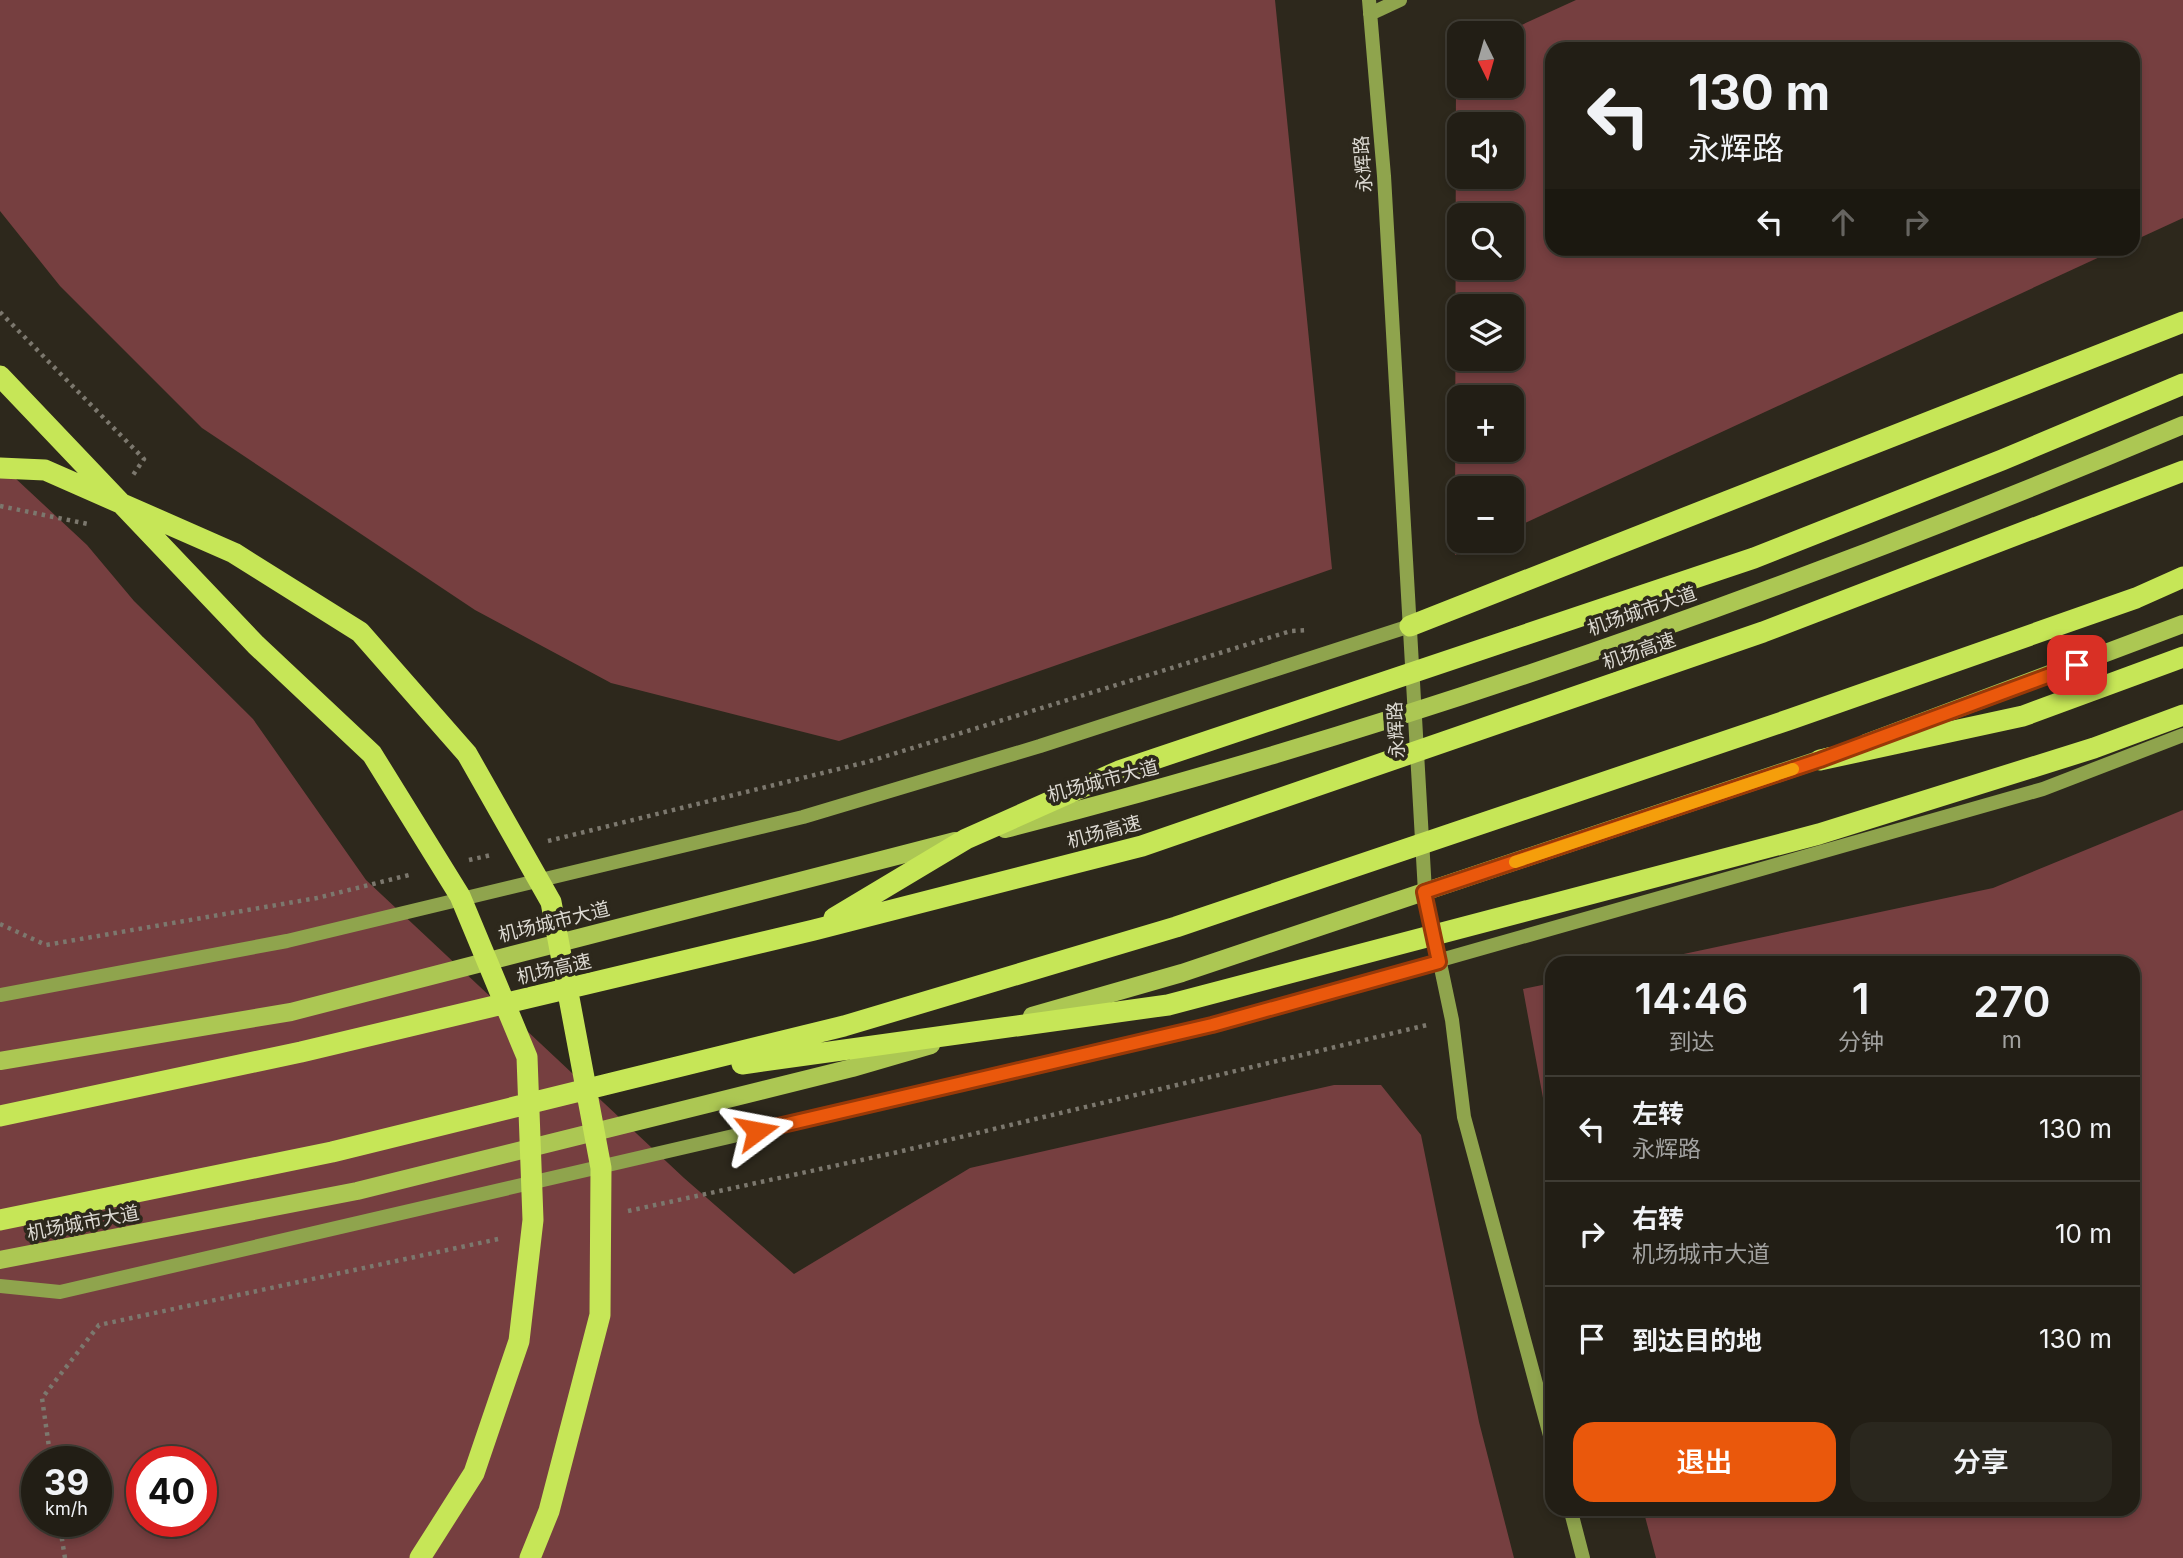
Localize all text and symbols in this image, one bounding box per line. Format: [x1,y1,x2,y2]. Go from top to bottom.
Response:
north arrow [1447,21,1524,98]
map controls [1447,21,1524,553]
text: 130 m [1688,63,1830,122]
icon: left [1573,70,1664,161]
button: sound [1447,112,1524,189]
text: 永辉路 [1688,129,1784,168]
street label: 永辉路 [1350,135,1376,193]
button: search [1447,203,1524,280]
icon: left [1751,203,1789,241]
icon: ahead [1824,203,1862,241]
icon: right [1897,203,1935,241]
button: layers [1447,294,1524,371]
button: + [1447,385,1524,462]
button: − [1447,476,1524,553]
street label: 机场城市大道 [1584,582,1700,640]
street label: 机场高速 [1599,628,1679,674]
pin [2047,635,2107,695]
icon: arrive [2058,646,2096,684]
street label: 永辉路 [1383,701,1409,759]
street label: 机场城市大道 [1045,755,1161,807]
street label: 机场高速 [1064,811,1144,853]
street label: 机场城市大道 [496,897,612,947]
street label: 机场高速 [514,949,594,989]
text: 14:46 [1634,973,1748,1024]
text: 1 [1852,973,1870,1024]
text: 270 [1973,976,2051,1027]
text: m [2002,1026,2022,1054]
text: 到达 [1668,1028,1714,1056]
text: 分钟 [1838,1028,1884,1056]
position arrow [720,1094,794,1168]
text: 左转 [1632,1098,1684,1129]
icon: left [1573,1110,1611,1148]
text: 130 m [2039,1113,2112,1144]
text: 永辉路 [1632,1135,1701,1163]
street label: 机场城市大道 [25,1201,141,1245]
text: 右转 [1632,1203,1684,1234]
icon: right [1573,1215,1611,1253]
text: 10 m [2055,1218,2112,1249]
text: 机场城市大道 [1632,1240,1770,1268]
icon: arrive [1573,1320,1611,1358]
text: 130 m [2039,1323,2112,1354]
text: 到达目的地 [1632,1325,1762,1356]
button: 退出 [1573,1422,1836,1502]
button: 分享 [1850,1422,2112,1502]
speed limit sign: 40 [126,1446,217,1537]
text: 39 [44,1461,89,1503]
text: km/h [45,1498,88,1519]

